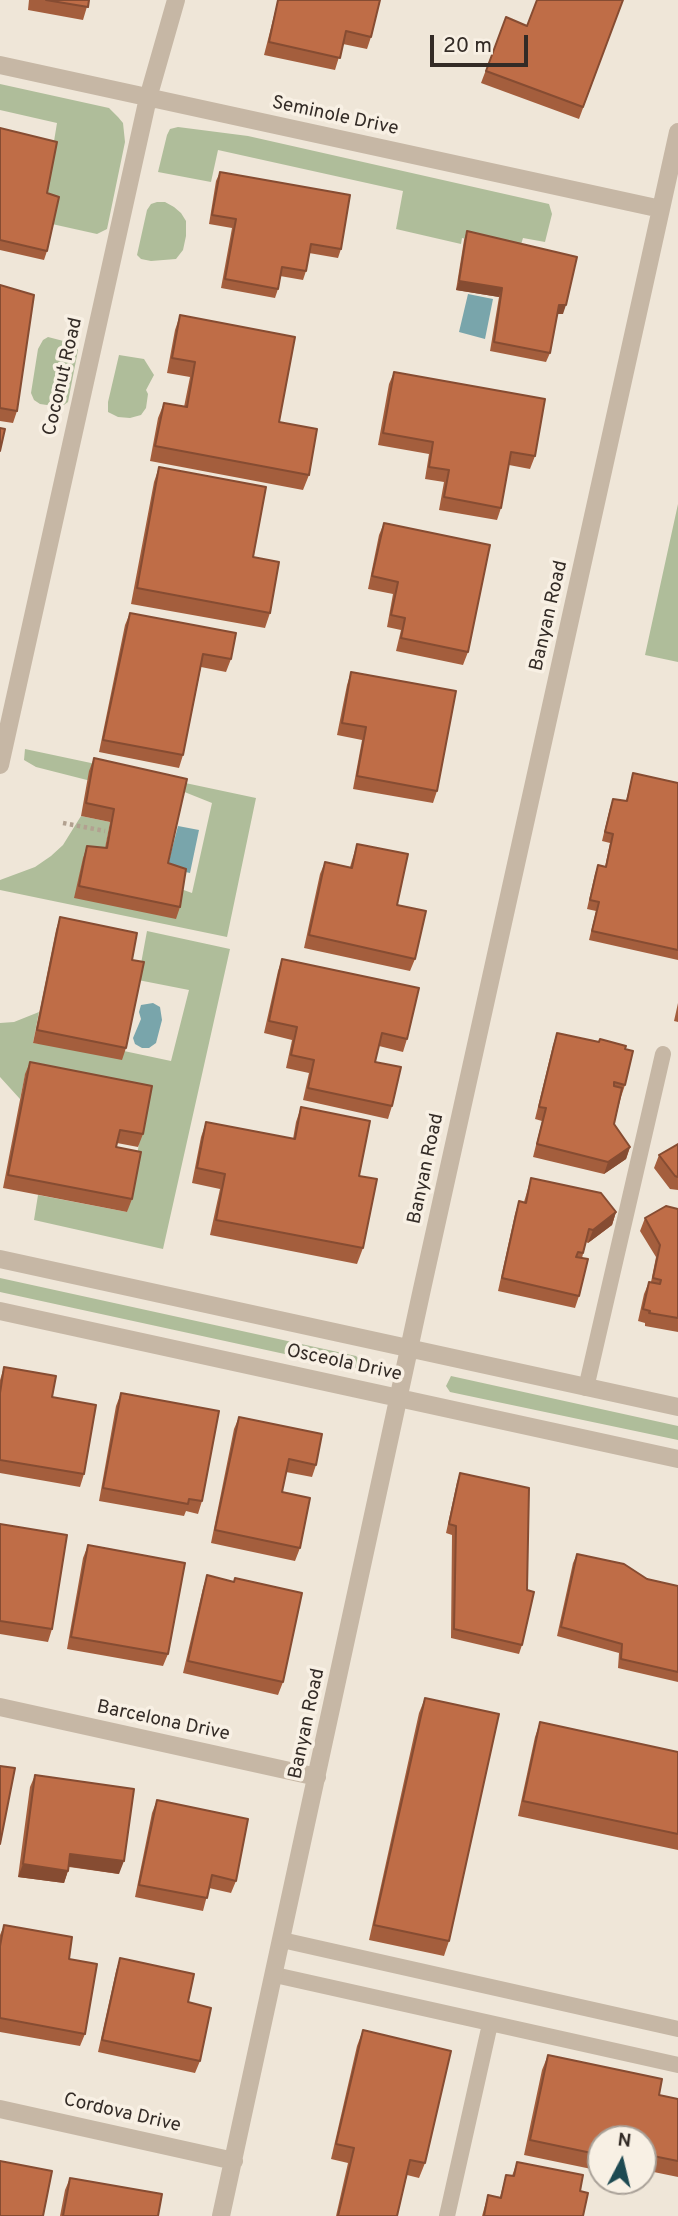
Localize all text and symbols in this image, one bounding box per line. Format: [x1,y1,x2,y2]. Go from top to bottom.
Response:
scale bar [433,21,531,65]
text: 20 m [443,33,492,60]
street label: Seminole Drive [270,92,400,142]
street label: Coconut Road [39,316,89,438]
street label: Banyan Road [526,559,574,673]
street label: Banyan Road [404,1112,450,1226]
street label: Osceola Drive [284,1341,404,1387]
street label: Banyan Road [285,1667,331,1781]
street label: Barcelona Drive [94,1697,232,1747]
street label: Cordova Drive [61,2089,183,2139]
north arrow [587,2125,657,2195]
text: N [616,2128,633,2154]

